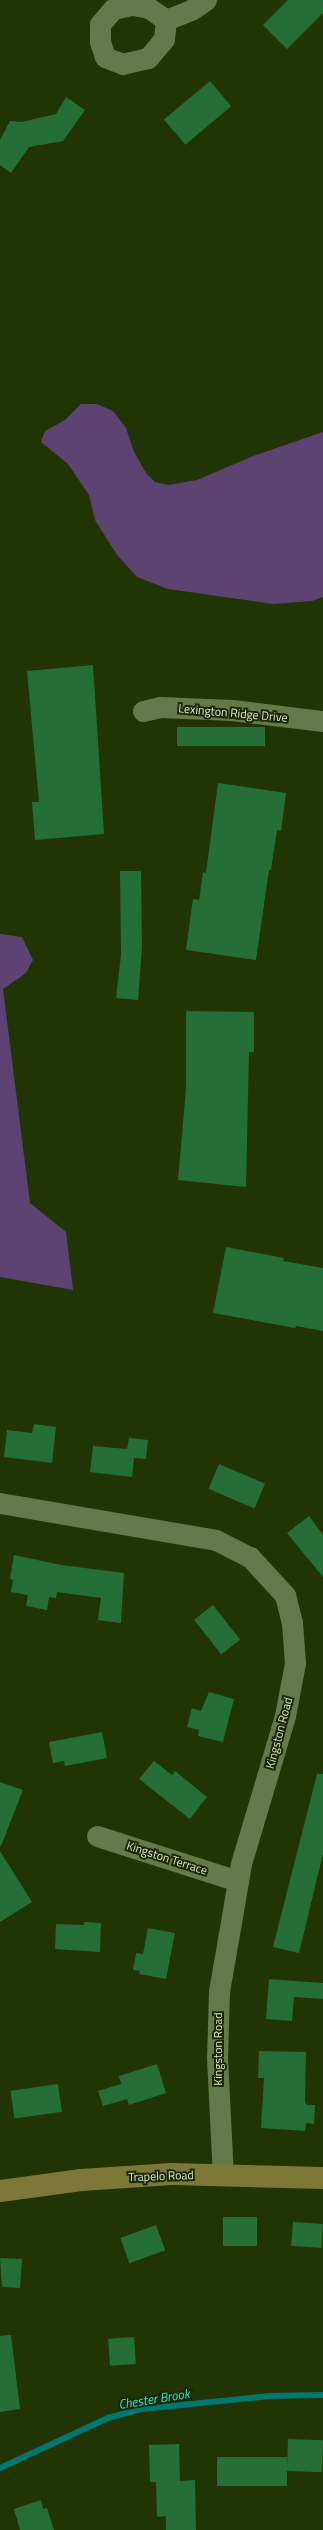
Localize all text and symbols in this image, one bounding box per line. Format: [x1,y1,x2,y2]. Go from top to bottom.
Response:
street label: Lexington Ridge Drive [178,701,288,725]
street label: Kingston Road [263,1696,295,1770]
street label: Kingston Terrace [125,1838,209,1878]
street label: Kingston Road [211,2012,225,2086]
street label: Trapelo Road [128,2168,194,2184]
water label: Chester Brook [117,2386,191,2412]

